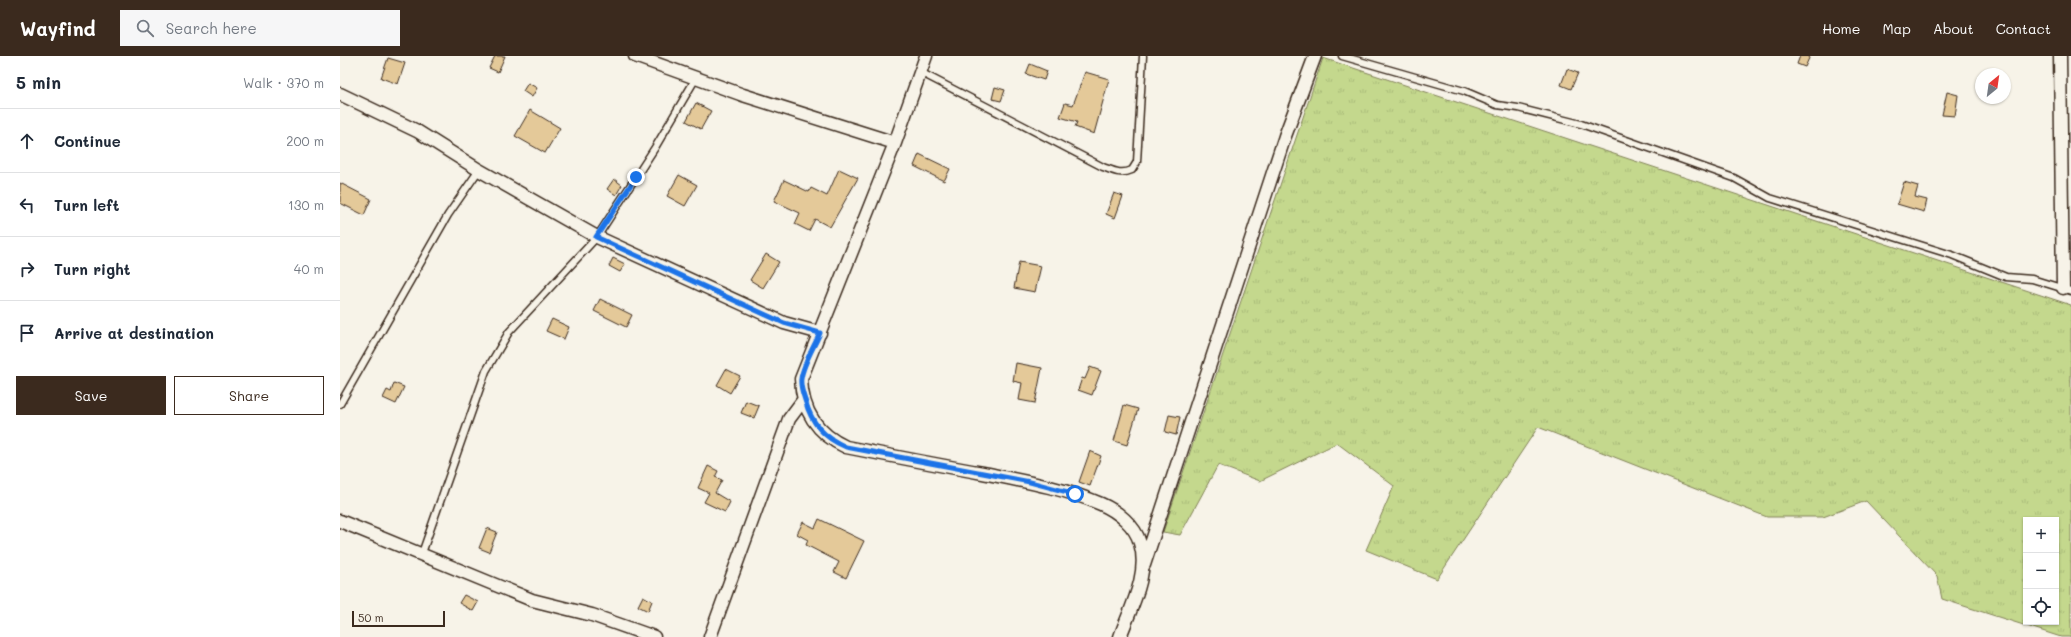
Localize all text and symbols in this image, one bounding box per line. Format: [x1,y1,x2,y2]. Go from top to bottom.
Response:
search box [120,10,400,46]
text: Wayfind [20,16,96,41]
icon: search [134,17,156,39]
text: Search here [166,18,257,38]
text: Home [1822,19,1860,38]
text: Map [1882,19,1911,38]
text: About [1933,19,1974,38]
text: Contact [1996,19,2051,38]
north arrow [1975,68,2011,104]
text: 5 min [16,71,61,93]
text: Walk · 370 m [243,74,324,91]
icon: ahead [16,130,38,152]
text: Continue [54,131,121,151]
text: 200 m [286,132,324,149]
route end [627,168,645,186]
icon: left [16,194,38,216]
text: Turn left [54,195,119,215]
text: 130 m [288,196,324,213]
icon: right [16,258,38,280]
text: Turn right [54,259,131,279]
text: 40 m [294,260,324,277]
icon: arrive [16,322,38,344]
text: Arrive at destination [54,323,214,343]
button: Save [16,376,166,415]
button: Share [174,376,324,415]
route start [1066,485,1084,503]
map controls [2023,517,2059,625]
button: + [2023,517,2059,553]
button: − [2023,553,2059,589]
button: locate [2023,589,2059,625]
scale bar [352,609,445,628]
text: 50 m [358,610,384,625]

